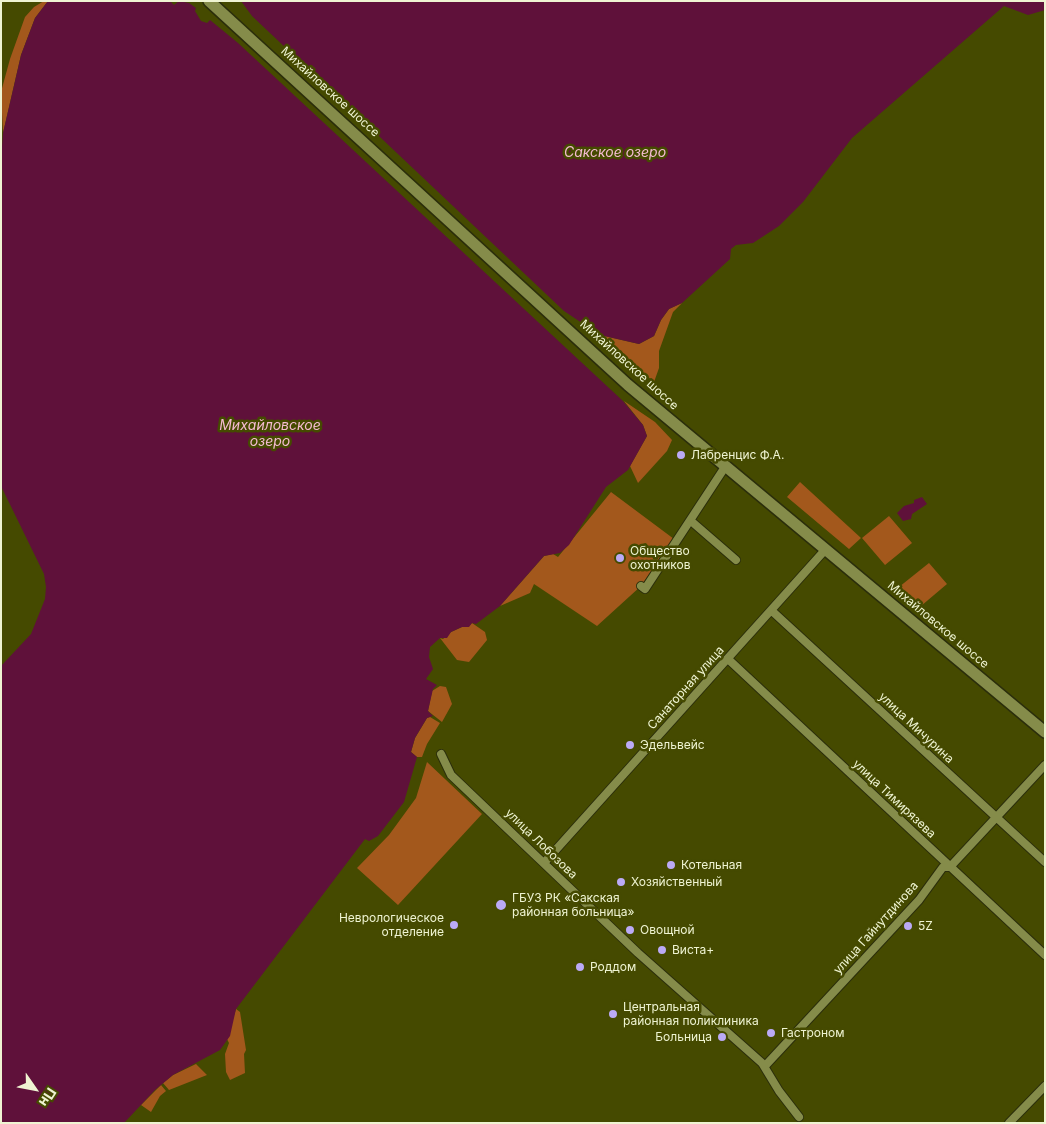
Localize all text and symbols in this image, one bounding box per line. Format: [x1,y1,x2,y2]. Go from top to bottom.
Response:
street label: Михайловское шоссе [278,44,382,140]
water label: Сакское озеро [564,145,666,161]
street label: Михайловское шоссе [577,317,681,413]
water label: Михайловское озеро [219,418,321,451]
place label: Лабренцис Ф.А. [691,448,784,462]
marker: Лабренцис Ф.А. [675,449,687,461]
place label: Общество охотников [630,544,691,572]
marker: Общество охотников [614,552,626,564]
street label: Михайловское шоссе [884,578,992,672]
street label: Санаторная улица [645,643,727,733]
street label: улица Мичурина [876,690,956,766]
place label: Эдельвейс [640,738,705,752]
marker: Эдельвейс [624,739,636,751]
street label: улица Тимирязева [849,757,939,841]
street label: улица Лобозова [502,806,580,882]
place label: Котельная [681,858,742,872]
marker: Котельная [665,859,677,871]
place label: Хозяйственный [631,875,722,889]
marker: Хозяйственный [615,876,627,888]
street label: улица Гайнутдинова [831,879,921,977]
place label: ГБУЗ РК «Сакская районная больница» [512,891,634,919]
marker: ГБУЗ РК «Сакская районная больница» [494,898,508,912]
place label: Неврологическое отделение [339,911,444,939]
marker: Неврологическое отделение [448,919,460,931]
place label: 5Z [918,919,933,933]
marker: 5Z [902,920,914,932]
place label: Овощной [640,923,695,937]
marker: Овощной [624,924,636,936]
place label: Виста+ [672,943,714,957]
marker: Виста+ [656,944,668,956]
place label: Роддом [590,960,636,974]
marker: Роддом [574,961,586,973]
place label: Центральная районная поликлиника [623,1000,759,1028]
marker: Центральная районная поликлиника [607,1008,619,1020]
place label: Гастроном [781,1026,845,1040]
marker: Гастроном [765,1027,777,1039]
place label: Больница [655,1030,712,1044]
marker: Больница [716,1031,728,1043]
north arrow [10,1064,60,1114]
text: Пн [36,1085,60,1110]

